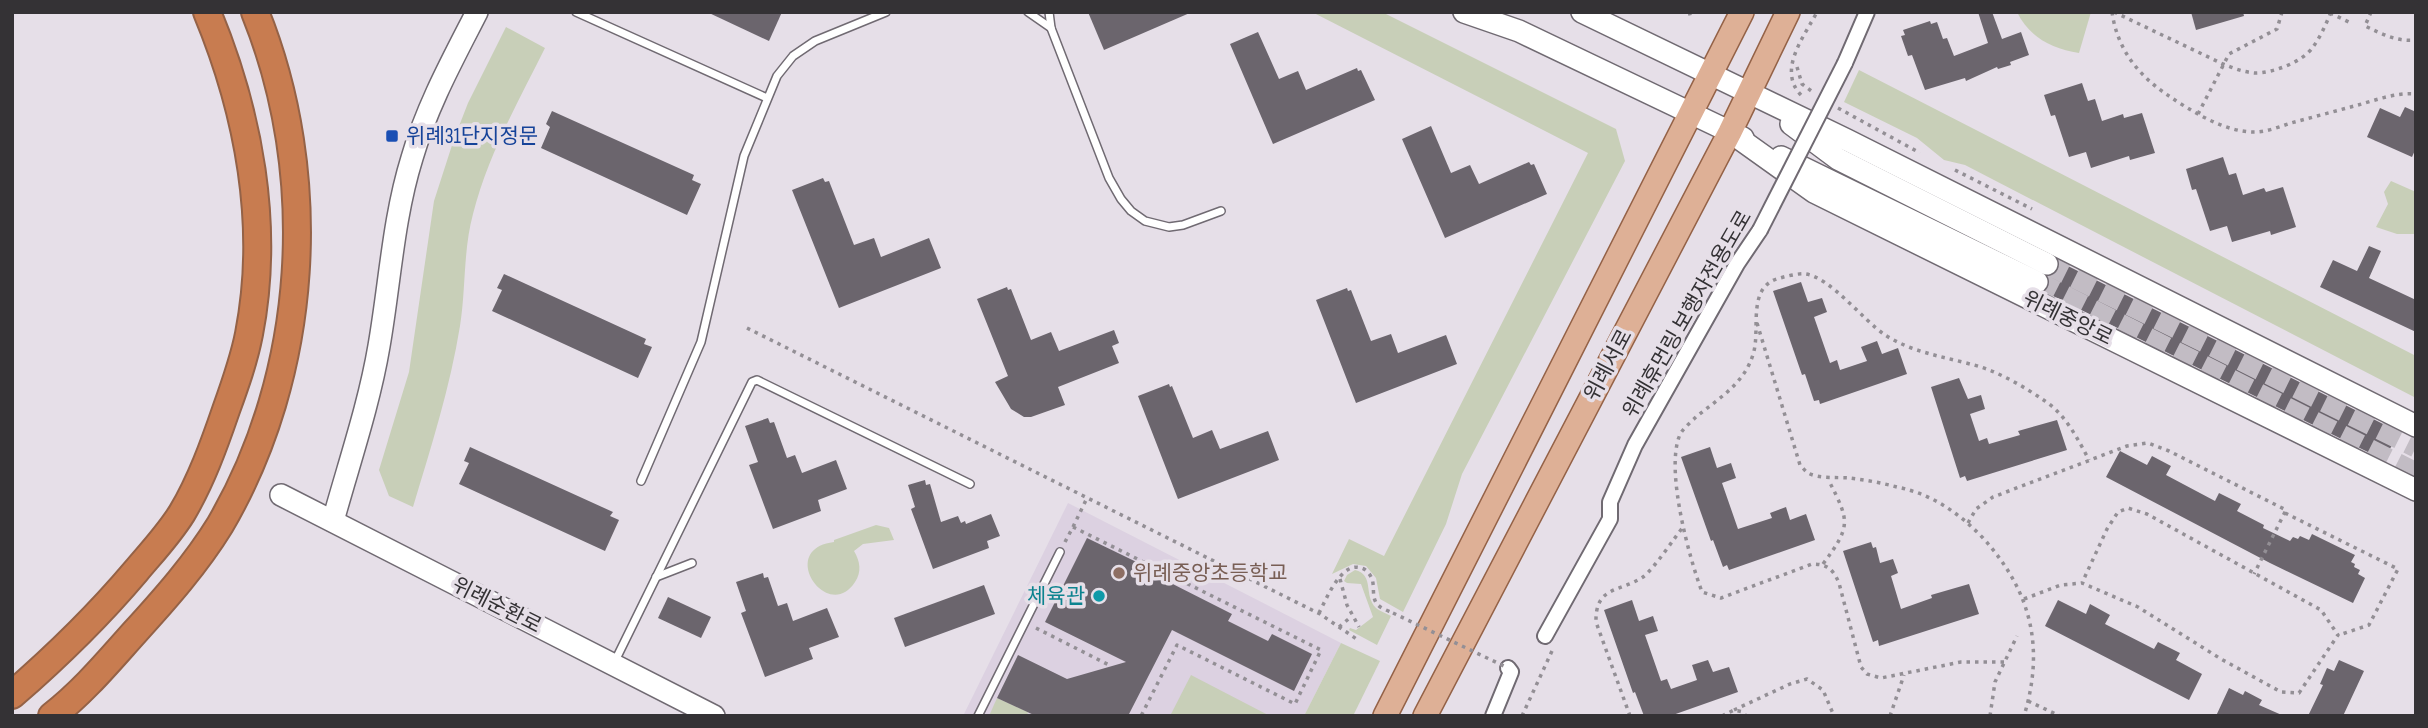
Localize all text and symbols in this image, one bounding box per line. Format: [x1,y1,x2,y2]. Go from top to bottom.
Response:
place label: 위례31단지정문 [406,124,538,149]
marker: 위례31단지정문 [384,128,400,144]
street label: 위례휴먼링 보행자전용도로 [1618,206,1757,422]
street label: 위례중앙로 [2019,286,2117,351]
street label: 위례서로 [1579,325,1638,405]
place label: 위례중앙초등학교 [1133,561,1288,586]
marker: 위례중앙초등학교 [1111,565,1127,581]
street label: 위례순환로 [448,572,545,639]
place label: 체육관 [1027,584,1085,609]
marker: 체육관 [1091,588,1107,604]

